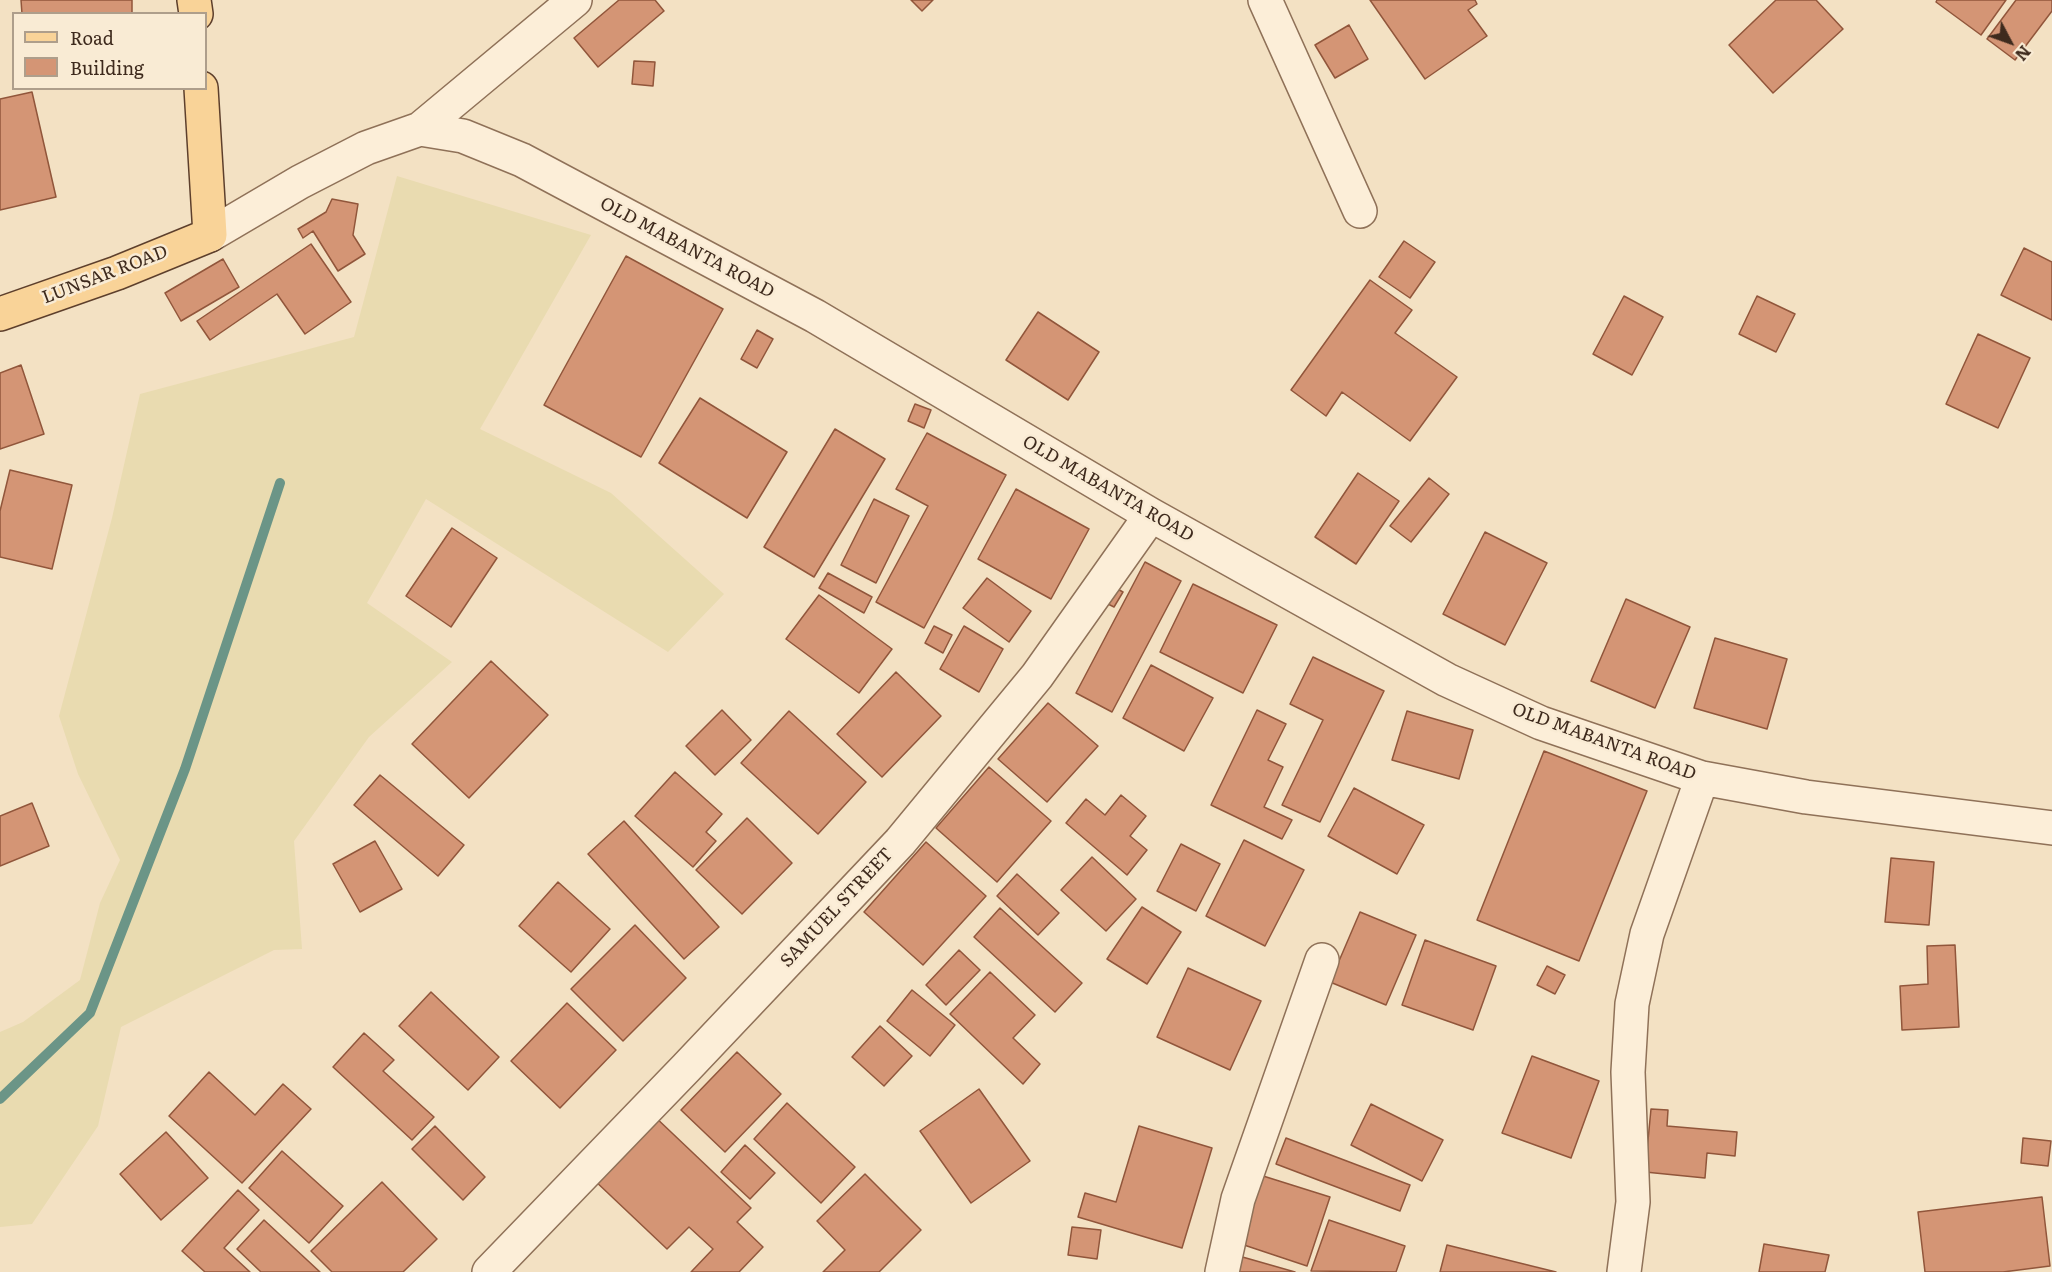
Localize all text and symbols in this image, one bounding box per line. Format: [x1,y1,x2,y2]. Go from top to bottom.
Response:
legend [12,12,207,90]
north arrow [1980,12,2040,72]
text: Road [70,24,114,51]
text: N [2010,41,2037,67]
text: Building [70,54,144,81]
street label: OLD MABANTA ROAD [596,193,778,303]
street label: LUNSAR ROAD [39,241,171,309]
street label: OLD MABANTA ROAD [1019,431,1197,547]
street label: OLD MABANTA ROAD [1509,699,1699,785]
street label: SAMUEL STREET [776,844,898,972]

